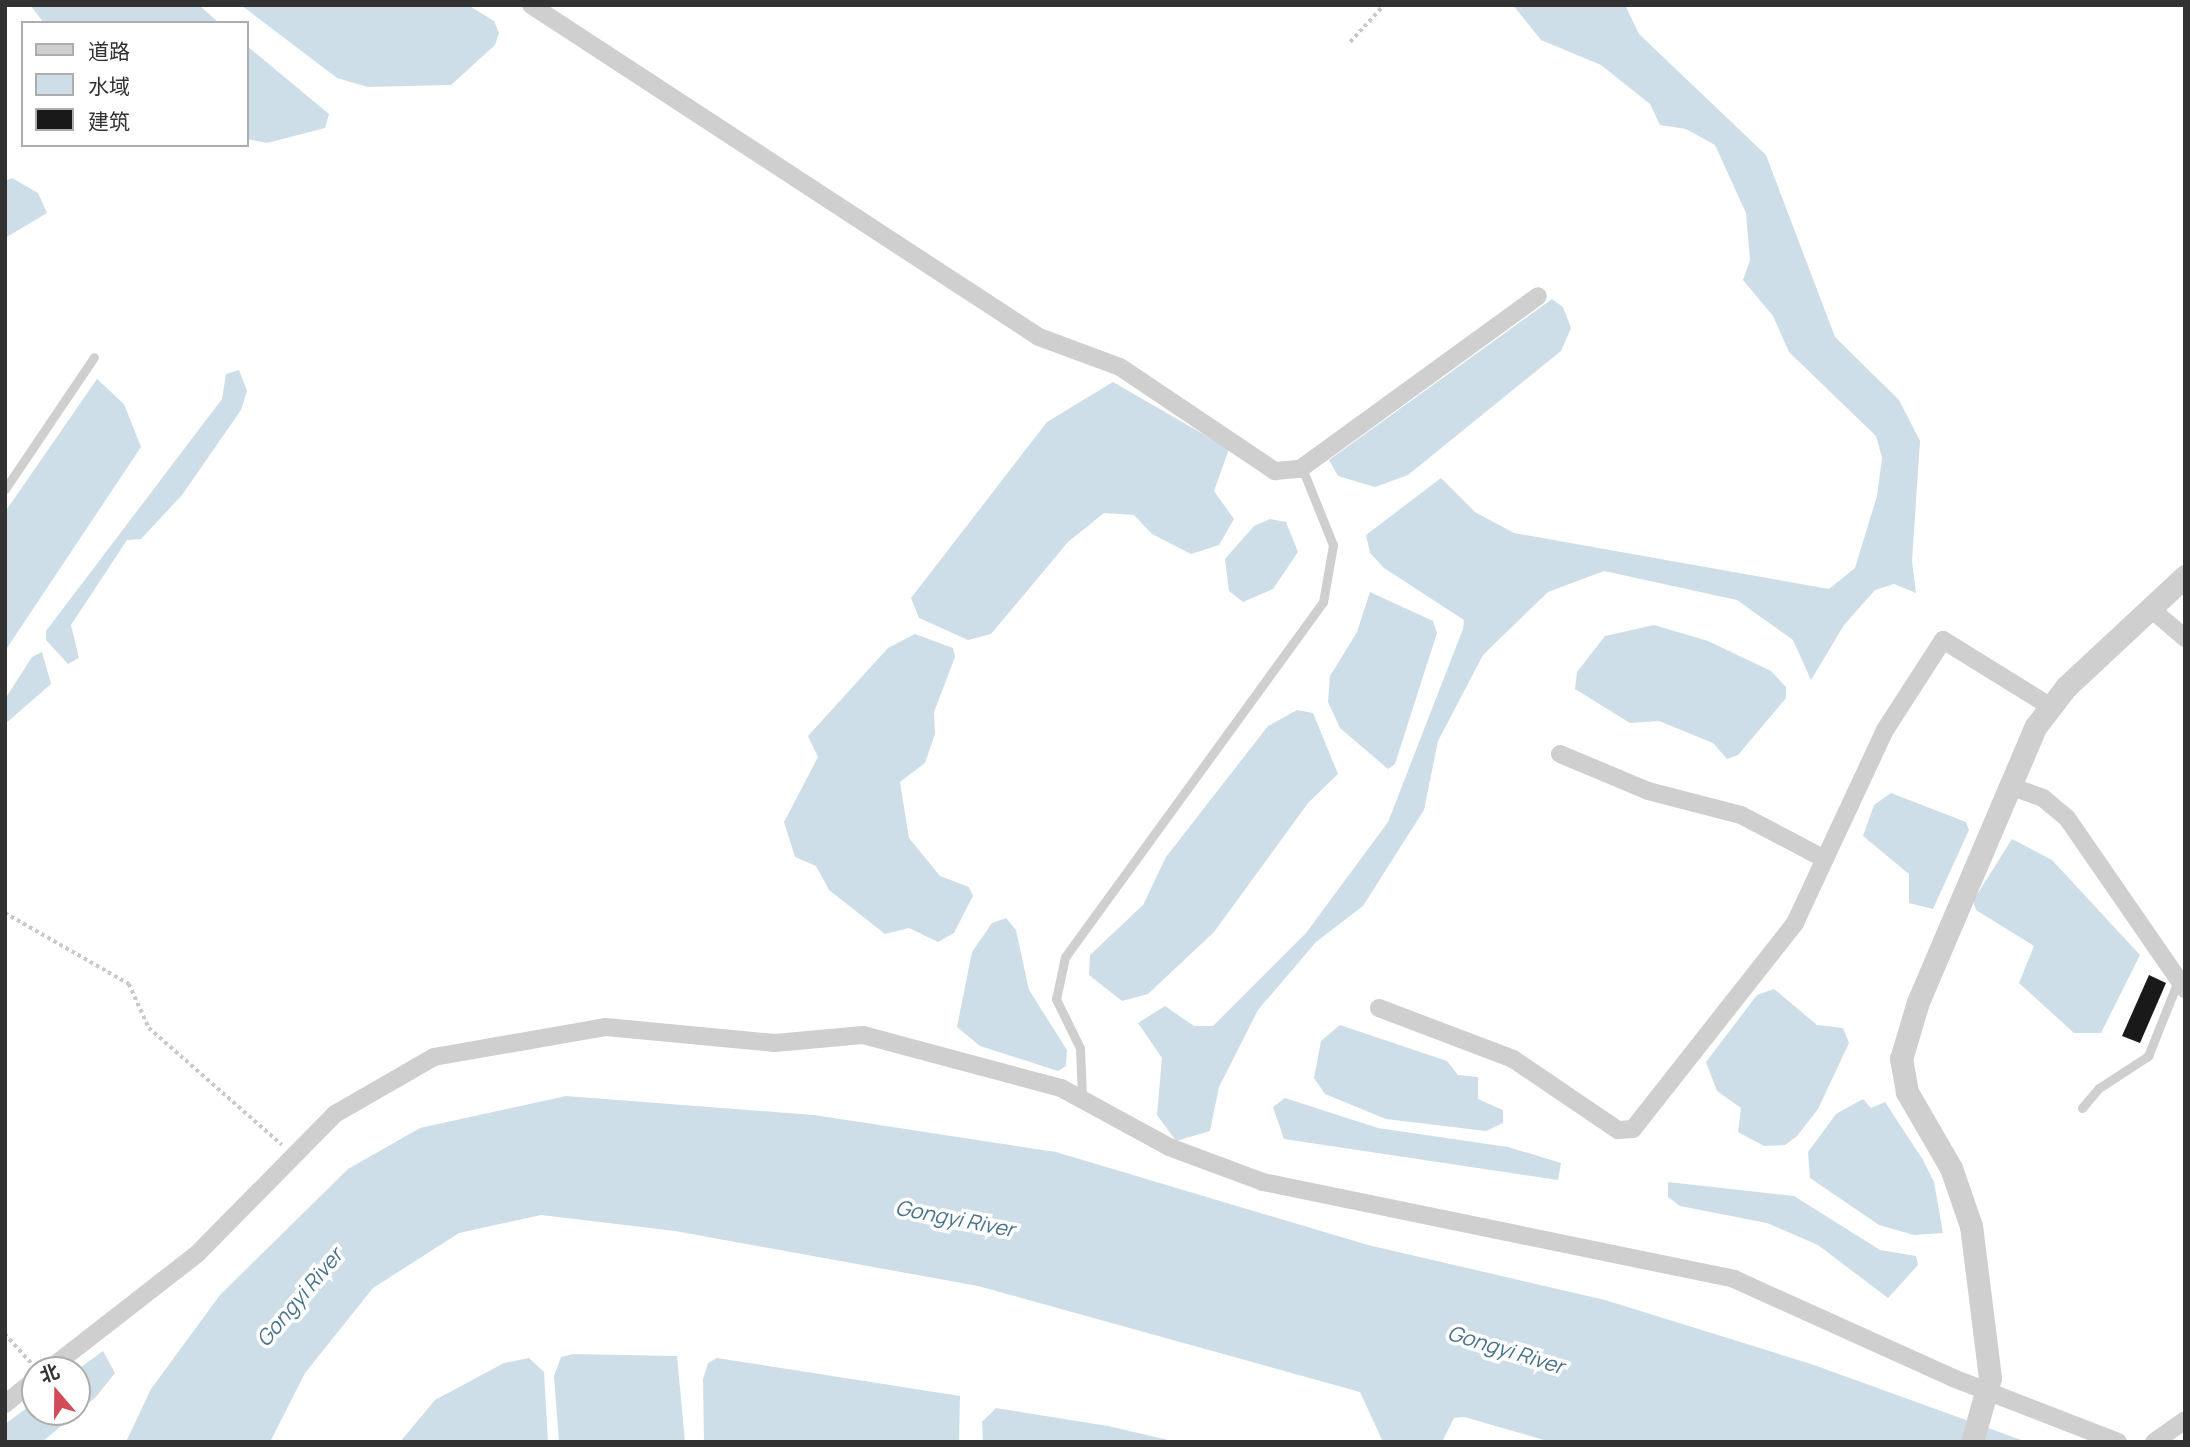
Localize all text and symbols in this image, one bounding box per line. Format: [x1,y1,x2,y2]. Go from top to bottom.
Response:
legend [21,21,248,147]
text: 道路 [88,37,130,65]
text: 水域 [88,72,130,100]
text: 建筑 [88,107,130,135]
water label: Gongyi River [893,1194,1017,1242]
water label: Gongyi River [251,1243,347,1351]
water label: Gongyi River [1445,1319,1567,1379]
north arrow [21,1356,91,1426]
text: 北 [36,1358,63,1389]

